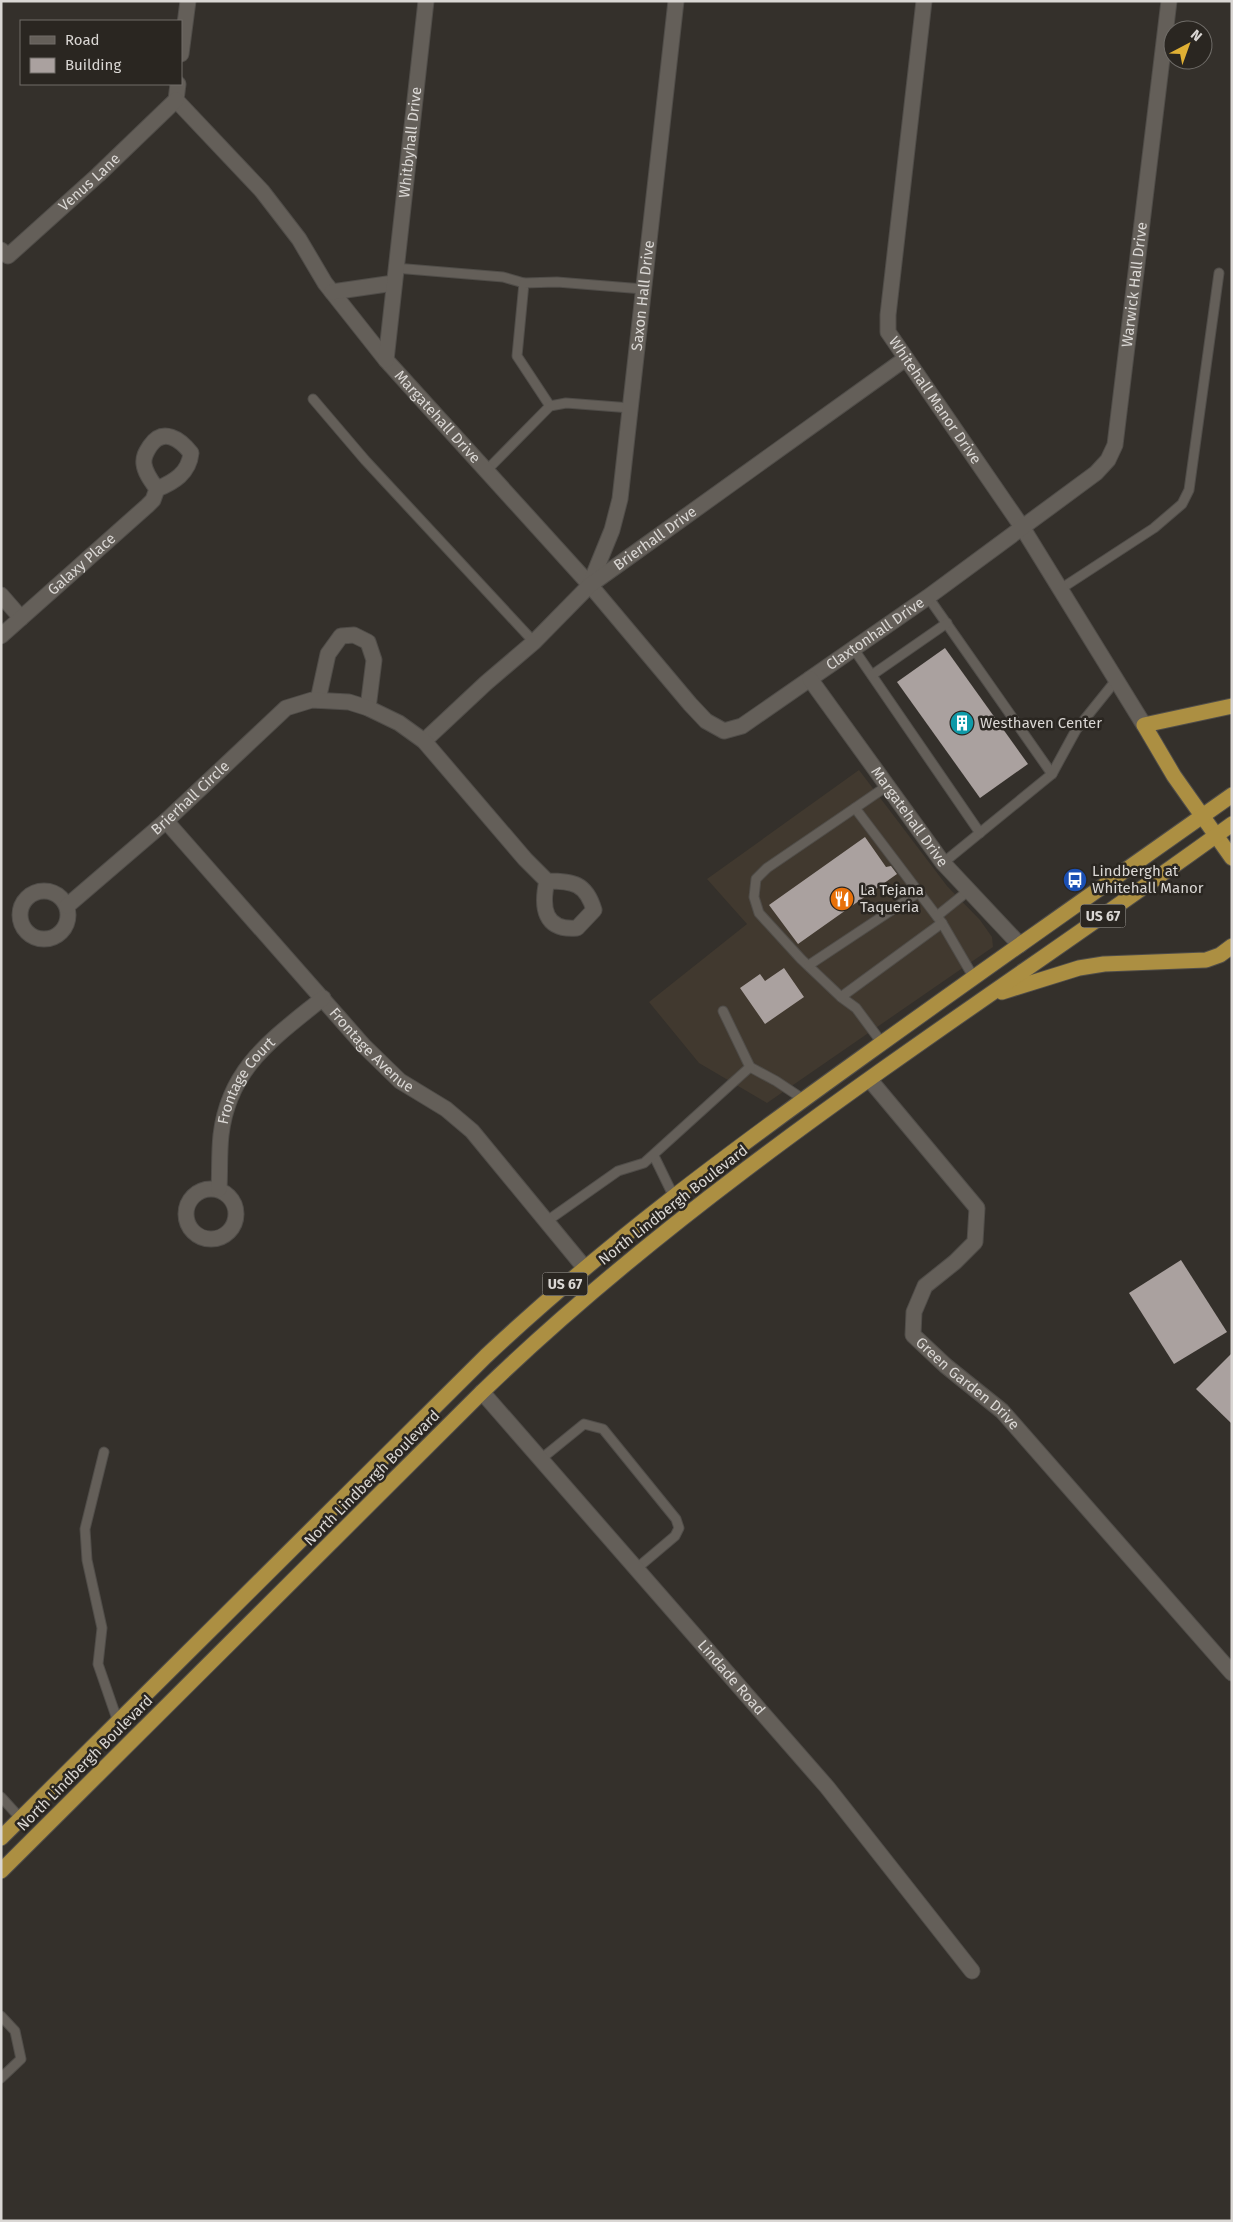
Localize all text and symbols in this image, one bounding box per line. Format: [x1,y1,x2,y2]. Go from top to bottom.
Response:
legend [20,20,182,85]
north arrow [1163,20,1213,70]
text: N [1187,26,1205,45]
text: Road [65,31,100,49]
text: Building [65,56,121,74]
street label: Whitbyhall Drive [395,86,425,199]
street label: Venus Lane [55,150,124,215]
street label: Warwick Hall Drive [1118,221,1151,348]
street label: Saxon Hall Drive [628,239,658,352]
street label: Whitehall Manor Drive [885,333,985,468]
street label: Margatehall Drive [391,367,484,467]
street label: Brierhall Drive [610,502,700,574]
street label: Galaxy Place [44,529,119,599]
street label: Claxtonhall Drive [822,593,928,674]
building icon: Westhaven Center [949,710,975,736]
place label: Westhaven Center [980,714,1102,732]
street label: Brierhall Circle [147,757,233,839]
street label: Margatehall Drive [867,763,952,870]
place label: Lindbergh at Whitehall Manor [1092,862,1204,897]
bus stop icon: Lindbergh at Whitehall Manor [1062,867,1088,893]
place label: La Tejana Taqueria [860,881,924,916]
restaurant icon: La Tejana Taqueria [829,886,855,912]
road number: US 67 [1080,904,1126,928]
street label: Frontage Avenue [326,1004,417,1096]
street label: Frontage Court [214,1033,279,1126]
street label: North Lindbergh Boulevard [595,1141,751,1269]
road number: US 67 [542,1272,588,1296]
street label: Green Garden Drive [912,1333,1023,1434]
street label: North Lindbergh Boulevard [300,1406,444,1550]
street label: Lindade Road [694,1636,769,1719]
street label: North Lindbergh Boulevard [13,1691,157,1835]

